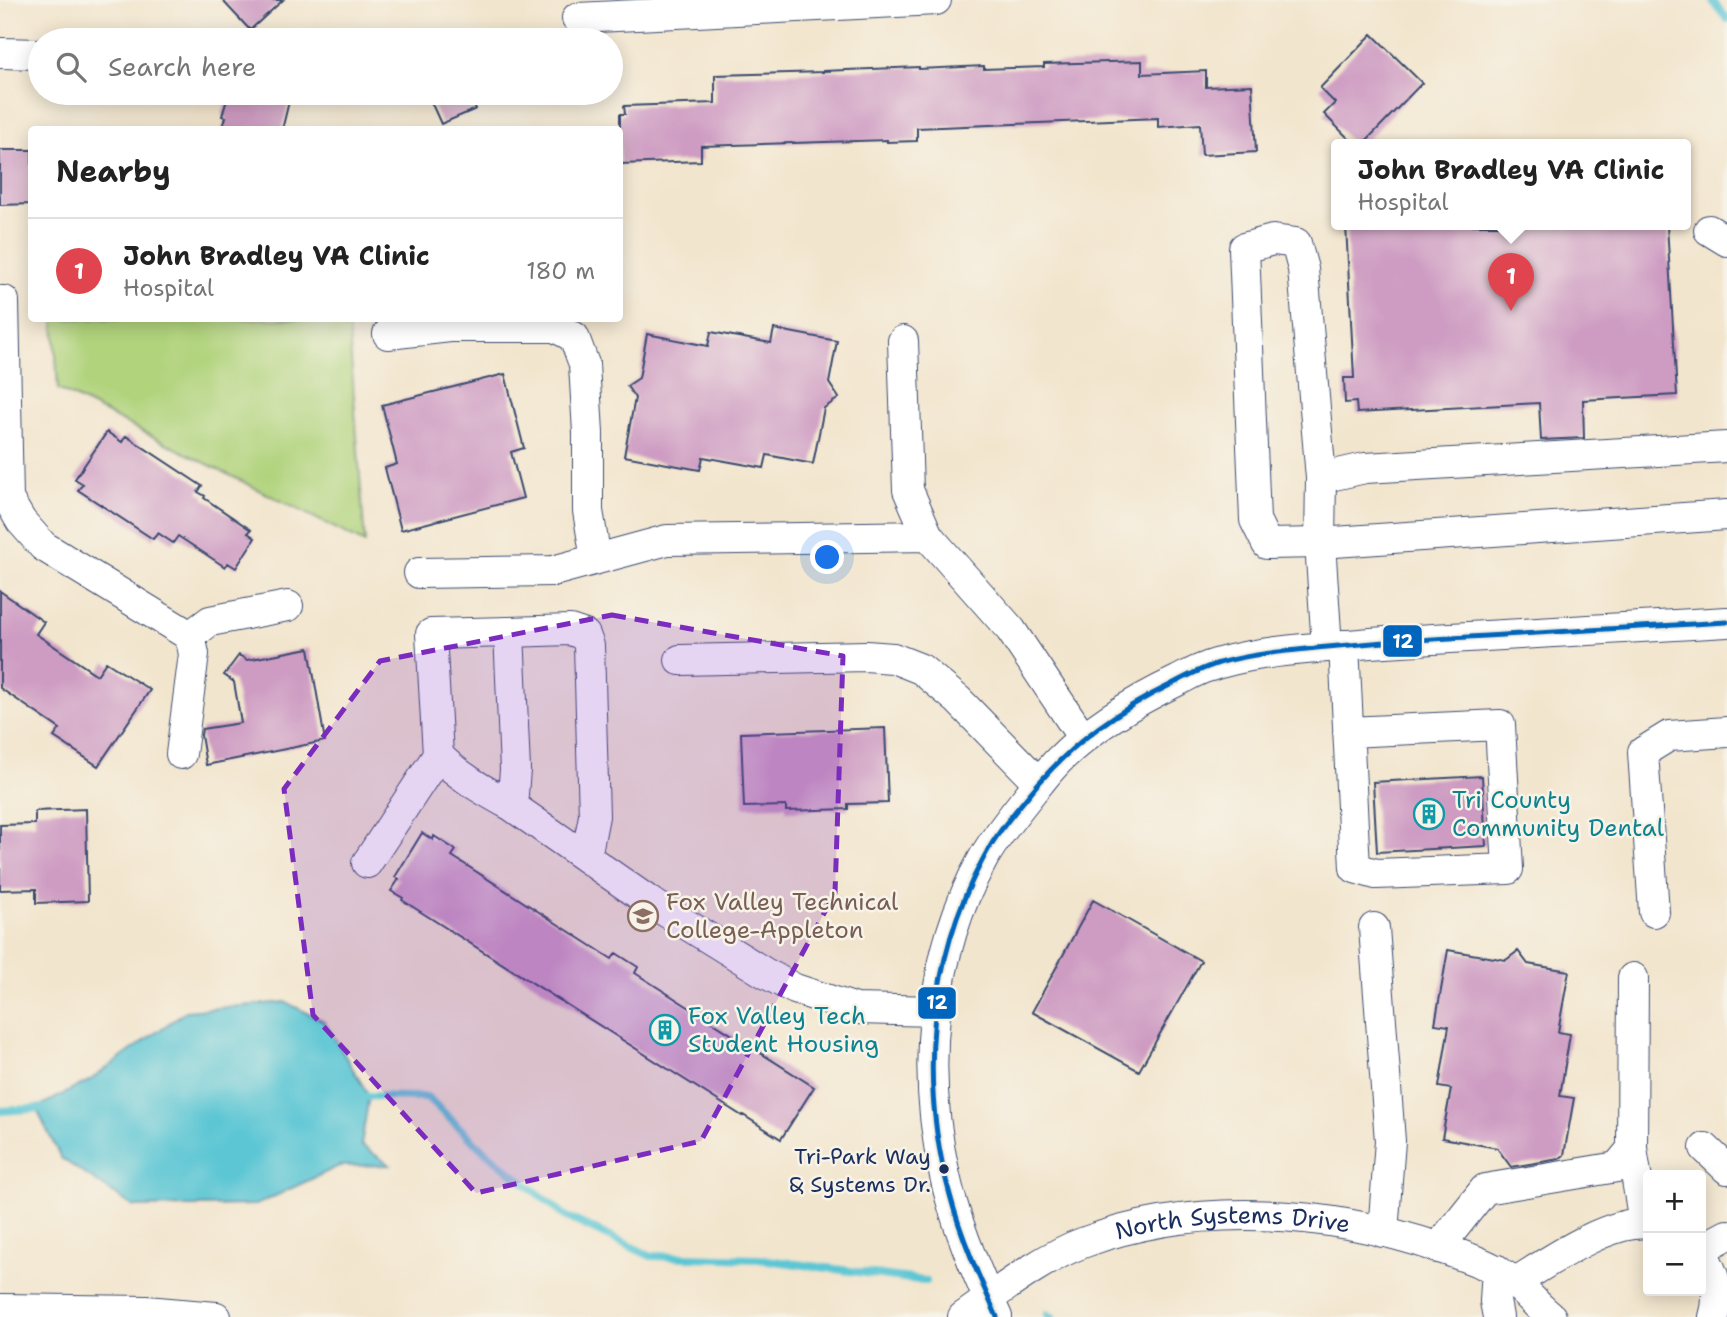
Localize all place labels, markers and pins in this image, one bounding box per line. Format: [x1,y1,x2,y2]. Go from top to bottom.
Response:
pin: 1 [1488,253,1534,311]
place label: Tri County Community Dental [1452,784,1665,844]
building icon: Tri County Community Dental [1412,797,1446,831]
place label: Fox Valley Technical College-Appleton [666,886,899,946]
school or university icon: Fox Valley Technical College-Appleton [626,899,660,933]
place label: Fox Valley Tech Student Housing [688,1000,879,1060]
building icon: Fox Valley Tech Student Housing [648,1013,682,1047]
place label: Tri-Park Way & Systems Dr. [789,1142,931,1199]
marker: Tri-Park Way & Systems Dr. [937,1162,951,1176]

